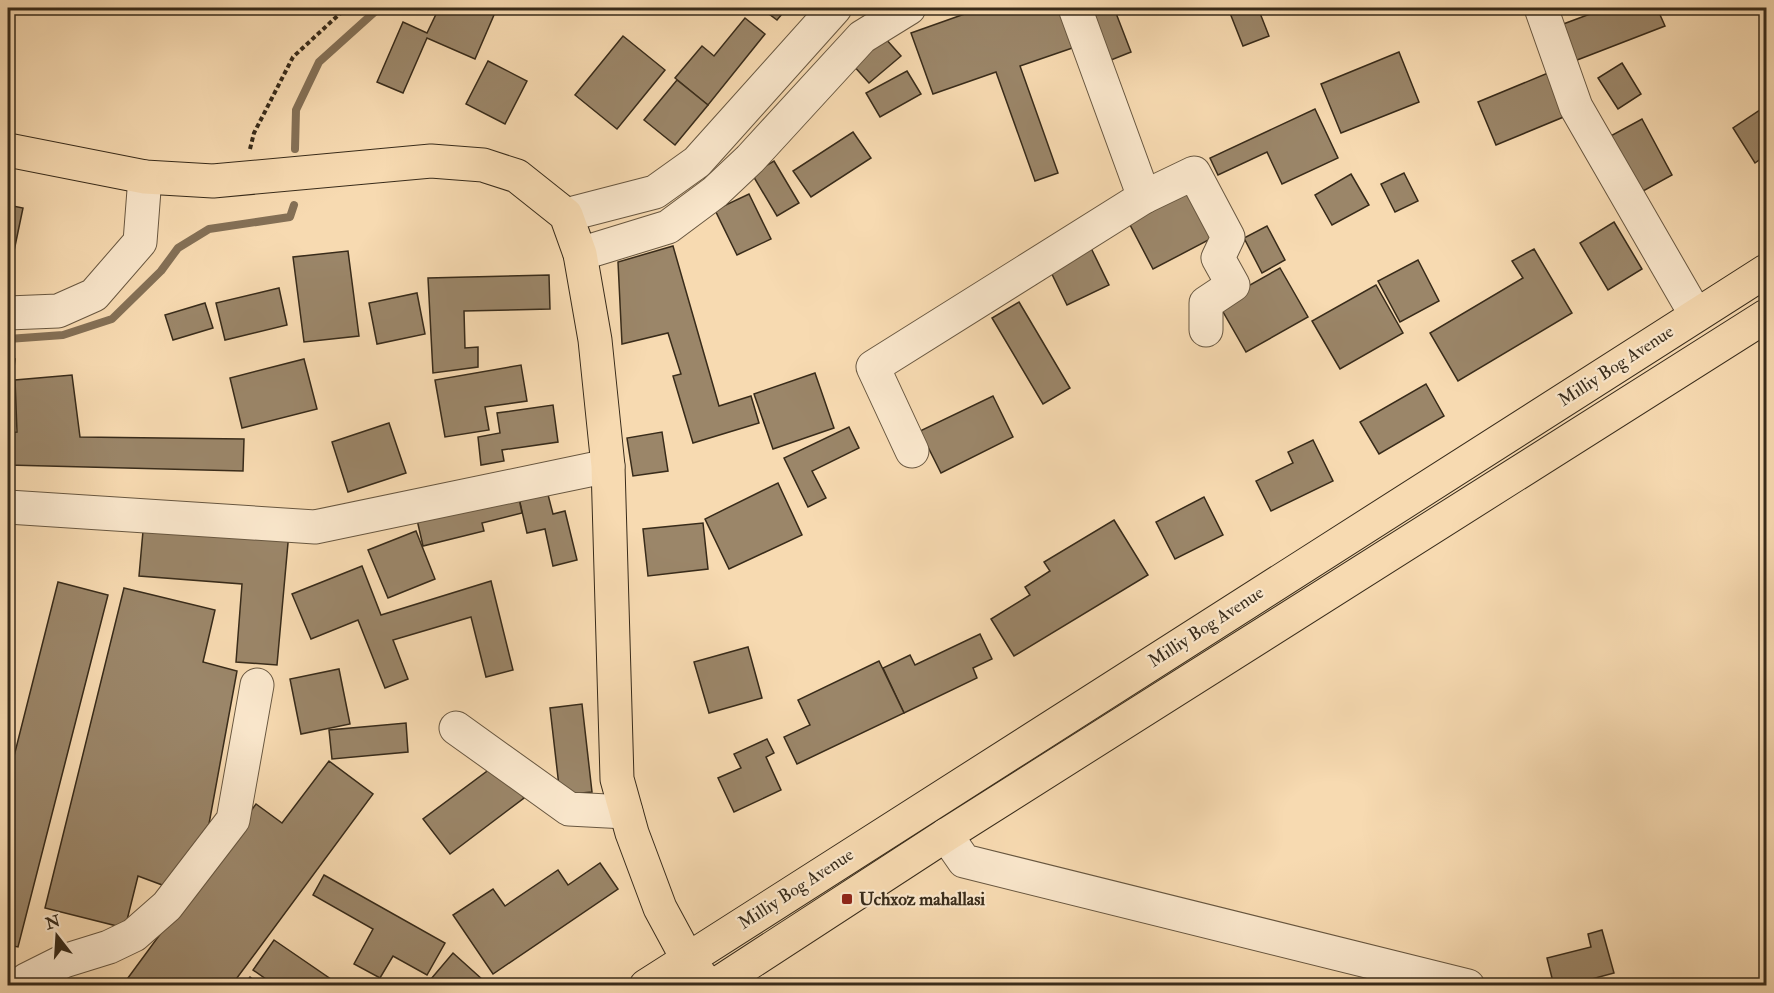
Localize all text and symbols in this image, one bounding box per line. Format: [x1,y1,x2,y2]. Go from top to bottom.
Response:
street label: Milliy Bog Avenue [1554,320,1678,412]
street label: Milliy Bog Avenue [1144,581,1268,673]
street label: Milliy Bog Avenue [734,843,858,935]
place label: Uchxoz mahallasi [859,888,985,911]
marker: Uchxoz mahallasi [840,892,854,906]
north arrow [27,906,87,966]
text: N [42,911,63,935]

